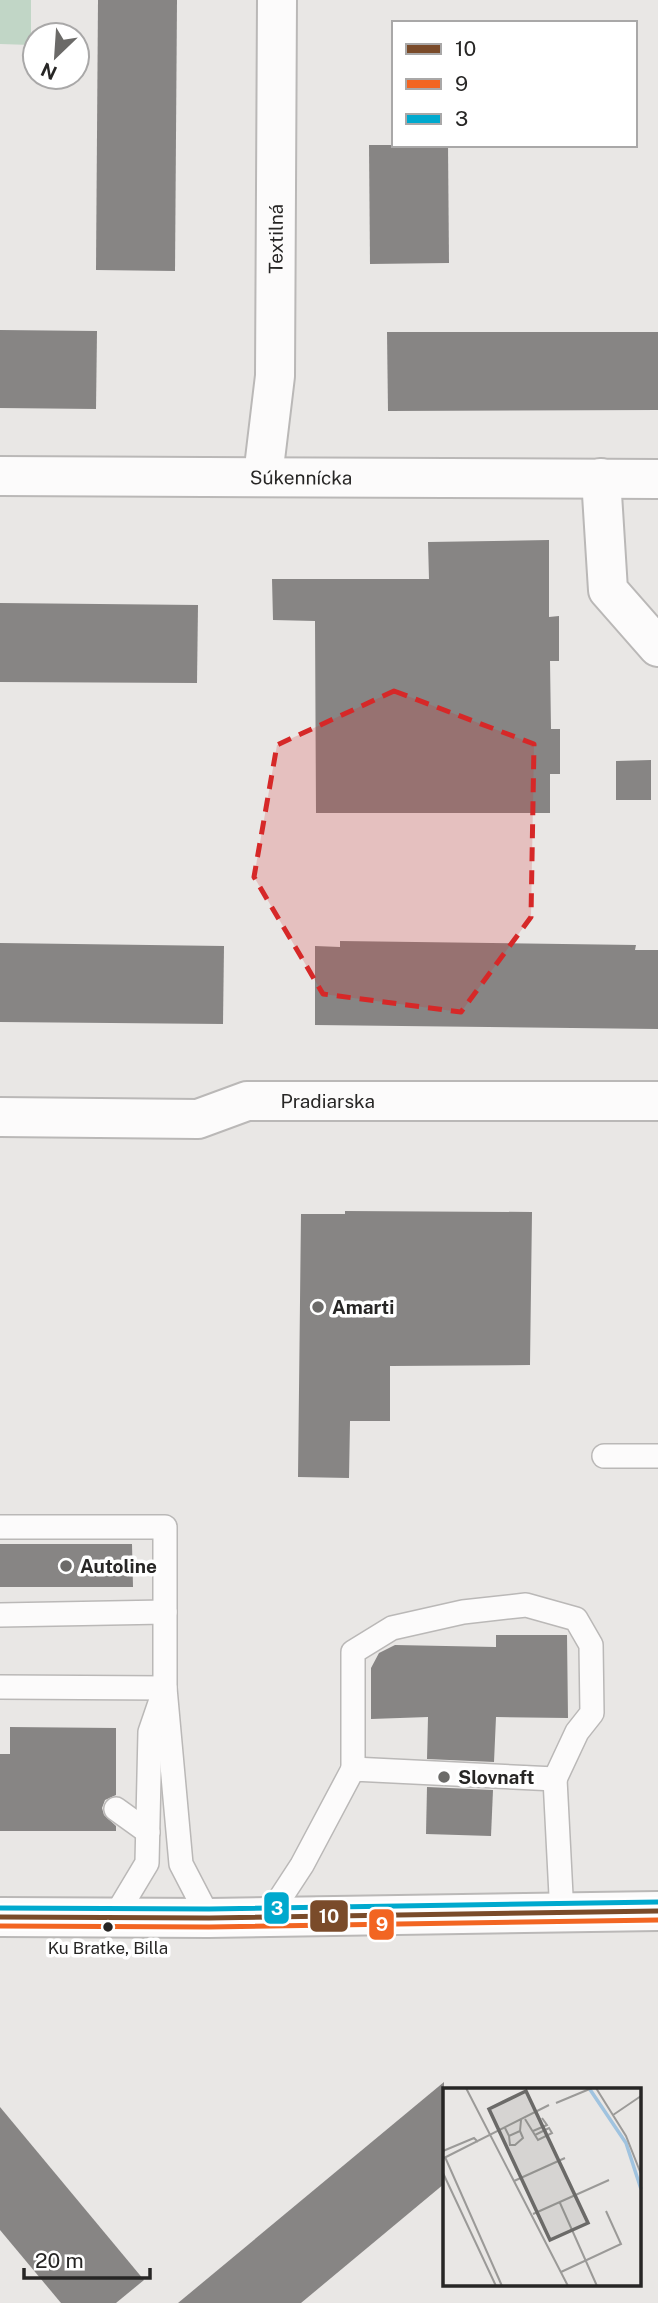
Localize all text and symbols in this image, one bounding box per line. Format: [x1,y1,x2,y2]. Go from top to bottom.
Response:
north arrow [21,21,91,91]
legend [392,21,637,147]
text: 10 [455,36,476,61]
text: N [37,58,60,85]
text: 9 [455,71,468,96]
text: 3 [455,106,468,131]
street label: Textilná [265,204,287,274]
street label: Súkennícka [250,466,352,489]
street label: Pradiarska [281,1090,375,1112]
place label: Amarti [332,1296,394,1318]
marker: Amarti [310,1299,326,1315]
place label: Autoline [80,1555,157,1577]
marker: Autoline [58,1558,74,1574]
place label: Slovnaft [458,1766,534,1788]
marker: Slovnaft [436,1769,452,1785]
line badge: 3 [263,1891,290,1925]
text: 3 [271,1897,283,1919]
line badge: 10 [309,1899,349,1933]
text: 10 [319,1905,339,1927]
line badge: 9 [368,1908,395,1941]
text: 9 [376,1913,388,1935]
marker: Ku Bratke, Billa [101,1920,115,1934]
place label: Ku Bratke, Billa [48,1938,168,1958]
inset map [443,2088,640,2286]
scale bar [24,2236,150,2280]
text: 20 m [35,2248,84,2273]

